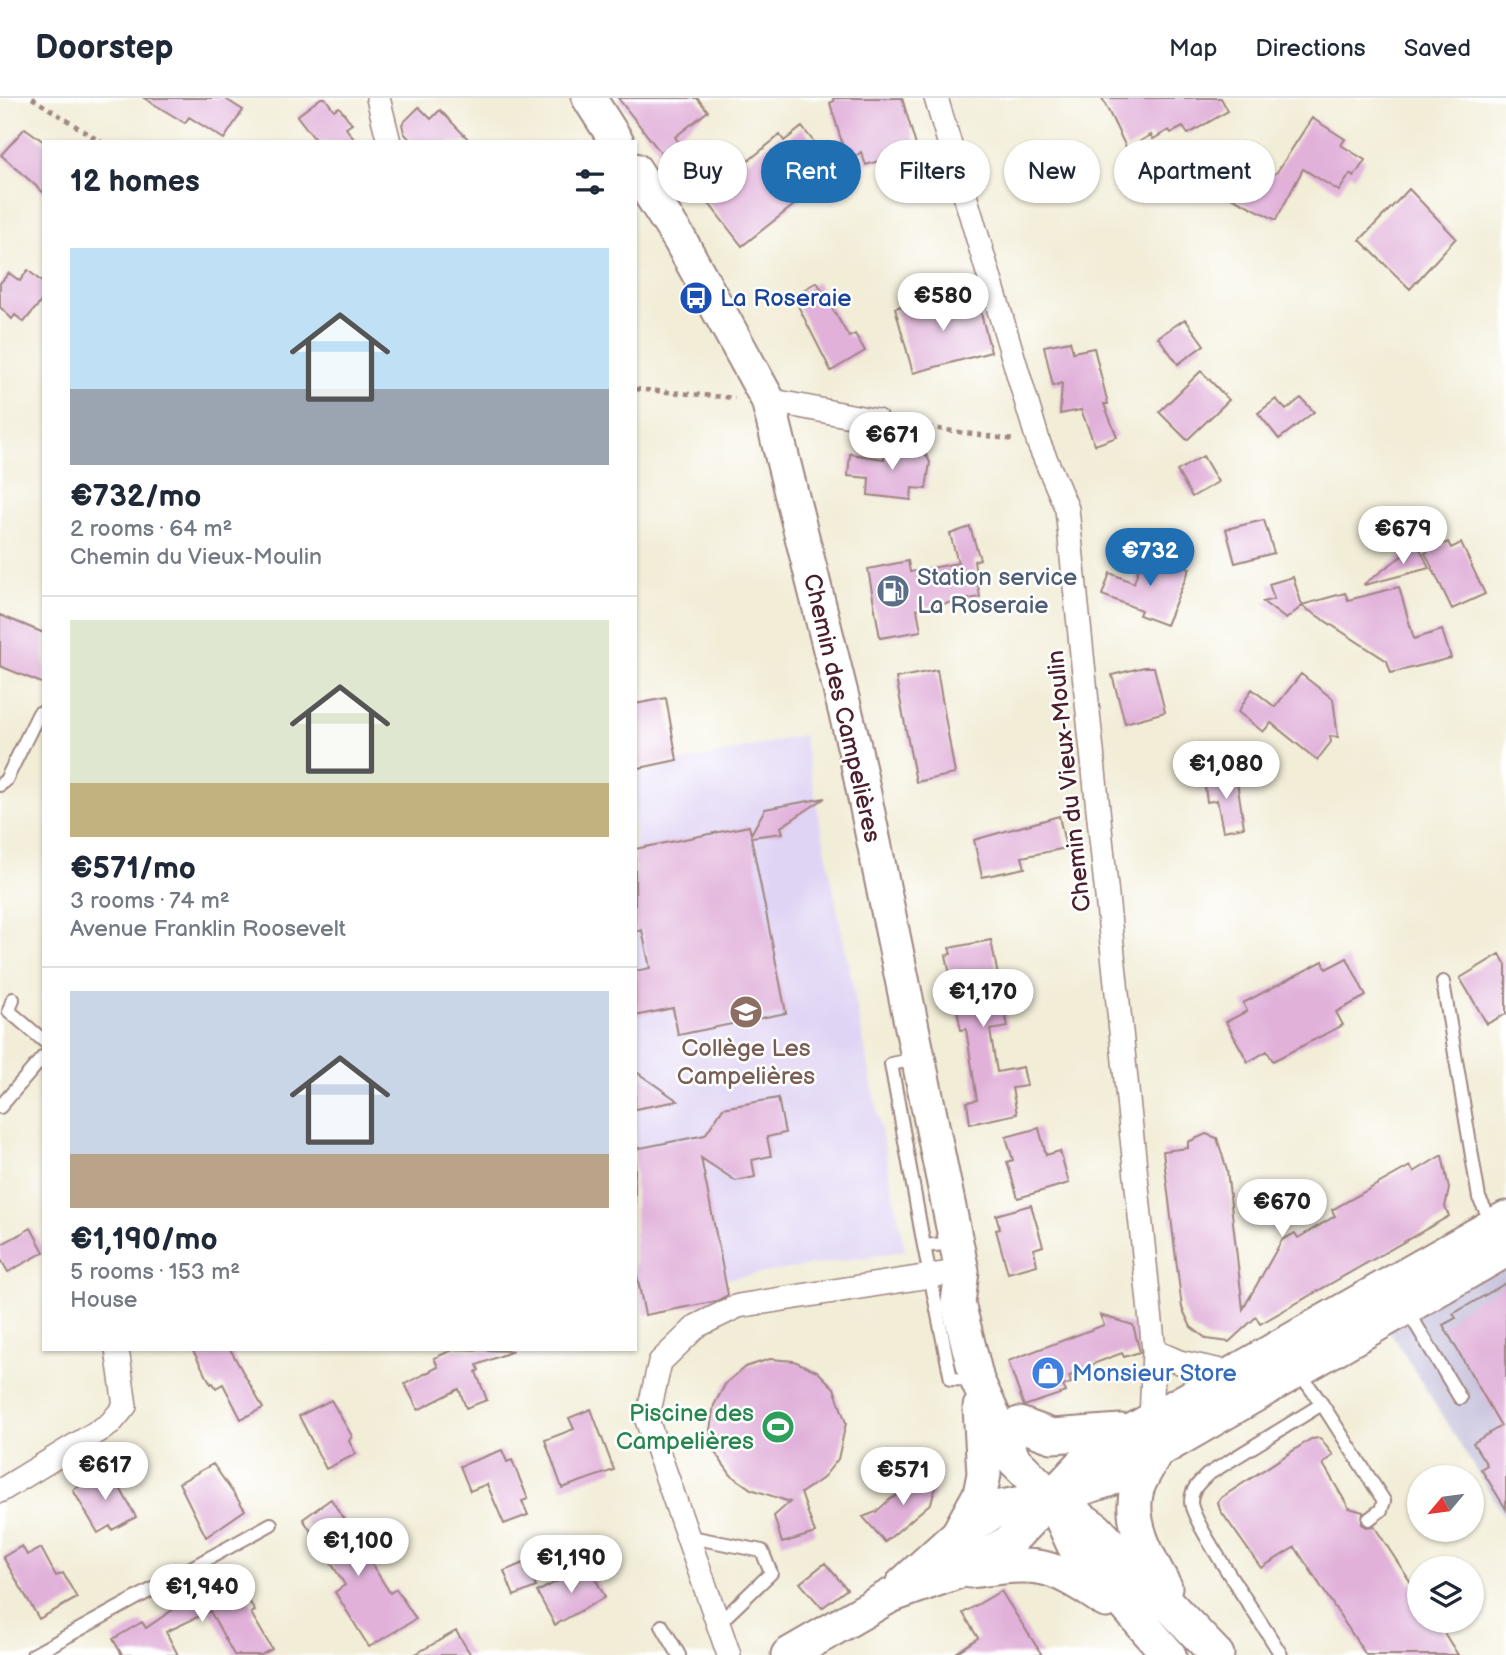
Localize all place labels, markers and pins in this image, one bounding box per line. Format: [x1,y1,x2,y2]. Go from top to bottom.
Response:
pin: €580 [902,274,984,333]
bus stop icon: La Roseraie [677,279,715,317]
place label: La Roseraie [720,284,852,313]
pin: €671 [851,412,933,472]
pin: €679 [1362,506,1444,566]
pin: €732 [1109,528,1191,588]
place label: Station service La Roseraie [917,563,1077,620]
fuel station icon: Station service La Roseraie [874,572,912,610]
pin: €1,080 [1169,742,1283,801]
pin: €1,170 [926,970,1040,1029]
school or university icon: Collège Les Campelières [727,993,765,1031]
place label: Collège Les Campelières [677,1034,815,1091]
pin: €670 [1241,1180,1323,1239]
shop icon: Monsieur Store [1029,1354,1067,1392]
place label: Monsieur Store [1072,1359,1237,1388]
place label: Piscine des Campelières [616,1399,754,1456]
sports icon: Piscine des Campelières [759,1408,797,1446]
pin: €617 [64,1442,146,1502]
pin: €571 [862,1448,944,1507]
pin: €1,100 [301,1518,415,1578]
pin: €1,190 [514,1536,628,1595]
pin: €1,940 [145,1564,259,1624]

